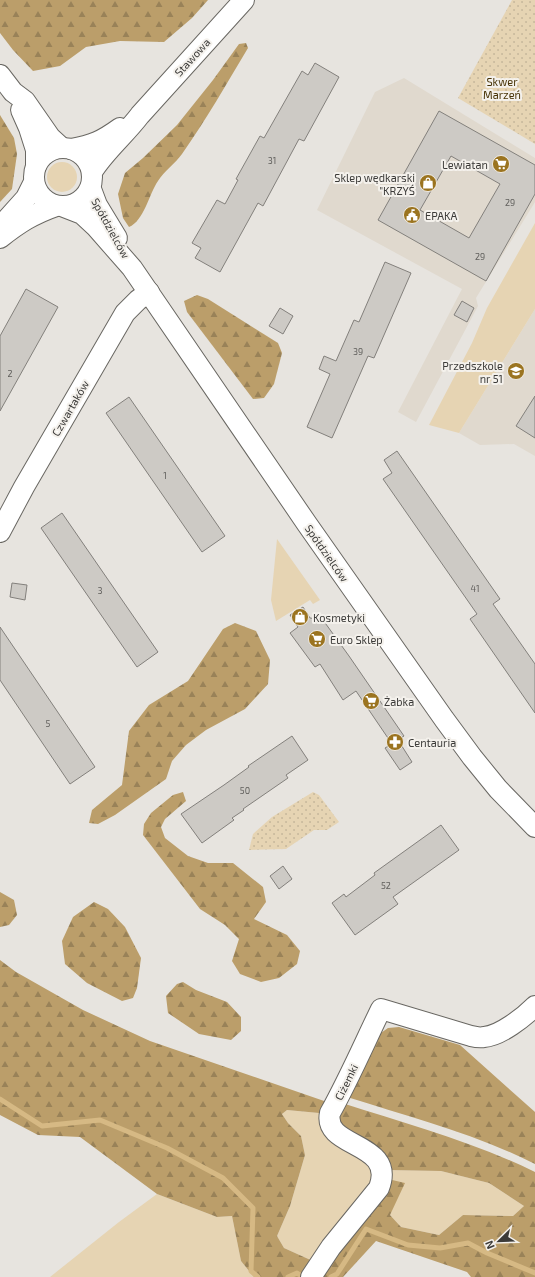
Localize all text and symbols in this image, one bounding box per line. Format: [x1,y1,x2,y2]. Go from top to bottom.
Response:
street label: Stawowa [172,35,212,79]
park label: Skwer Marzeń [483,75,521,101]
supermarket icon: Lewiatan [491,154,511,174]
house number: 31 [268,155,276,166]
place label: Lewiatan [442,158,488,171]
place label: Sklep wędkarski "KRZYŚ [334,171,415,197]
shop icon: Sklep wędkarski "KRZYŚ [418,173,438,193]
street label: Spółdzielców [89,196,133,260]
house number: 29 [505,197,515,208]
public building icon: EPAKA [402,205,422,225]
place label: EPAKA [425,209,458,222]
house number: 29 [475,251,485,262]
house number: 39 [353,346,363,357]
place label: Przedszkole nr 51 [442,359,503,385]
school or university icon: Przedszkole nr 51 [506,361,526,381]
house number: 2 [7,368,13,379]
street label: Czwartaków [49,378,91,438]
house number: 1 [163,470,167,481]
street label: Spółdzielców [303,522,351,584]
house number: 41 [470,583,480,594]
house number: 3 [97,585,103,596]
shop icon: Kosmetyki [290,607,310,627]
place label: Kosmetyki [313,611,365,624]
supermarket icon: Euro Sklep [307,629,327,649]
place label: Euro Sklep [330,633,383,646]
supermarket icon: Żabka [361,691,381,711]
place label: Żabka [384,695,414,708]
house number: 5 [46,718,51,729]
pharmacy icon: Centauria [385,732,405,752]
place label: Centauria [408,736,456,749]
house number: 50 [240,785,250,796]
house number: 52 [381,880,391,891]
street label: Ciżemki [332,1062,360,1102]
north arrow [479,1221,519,1261]
text: N [482,1239,497,1251]

